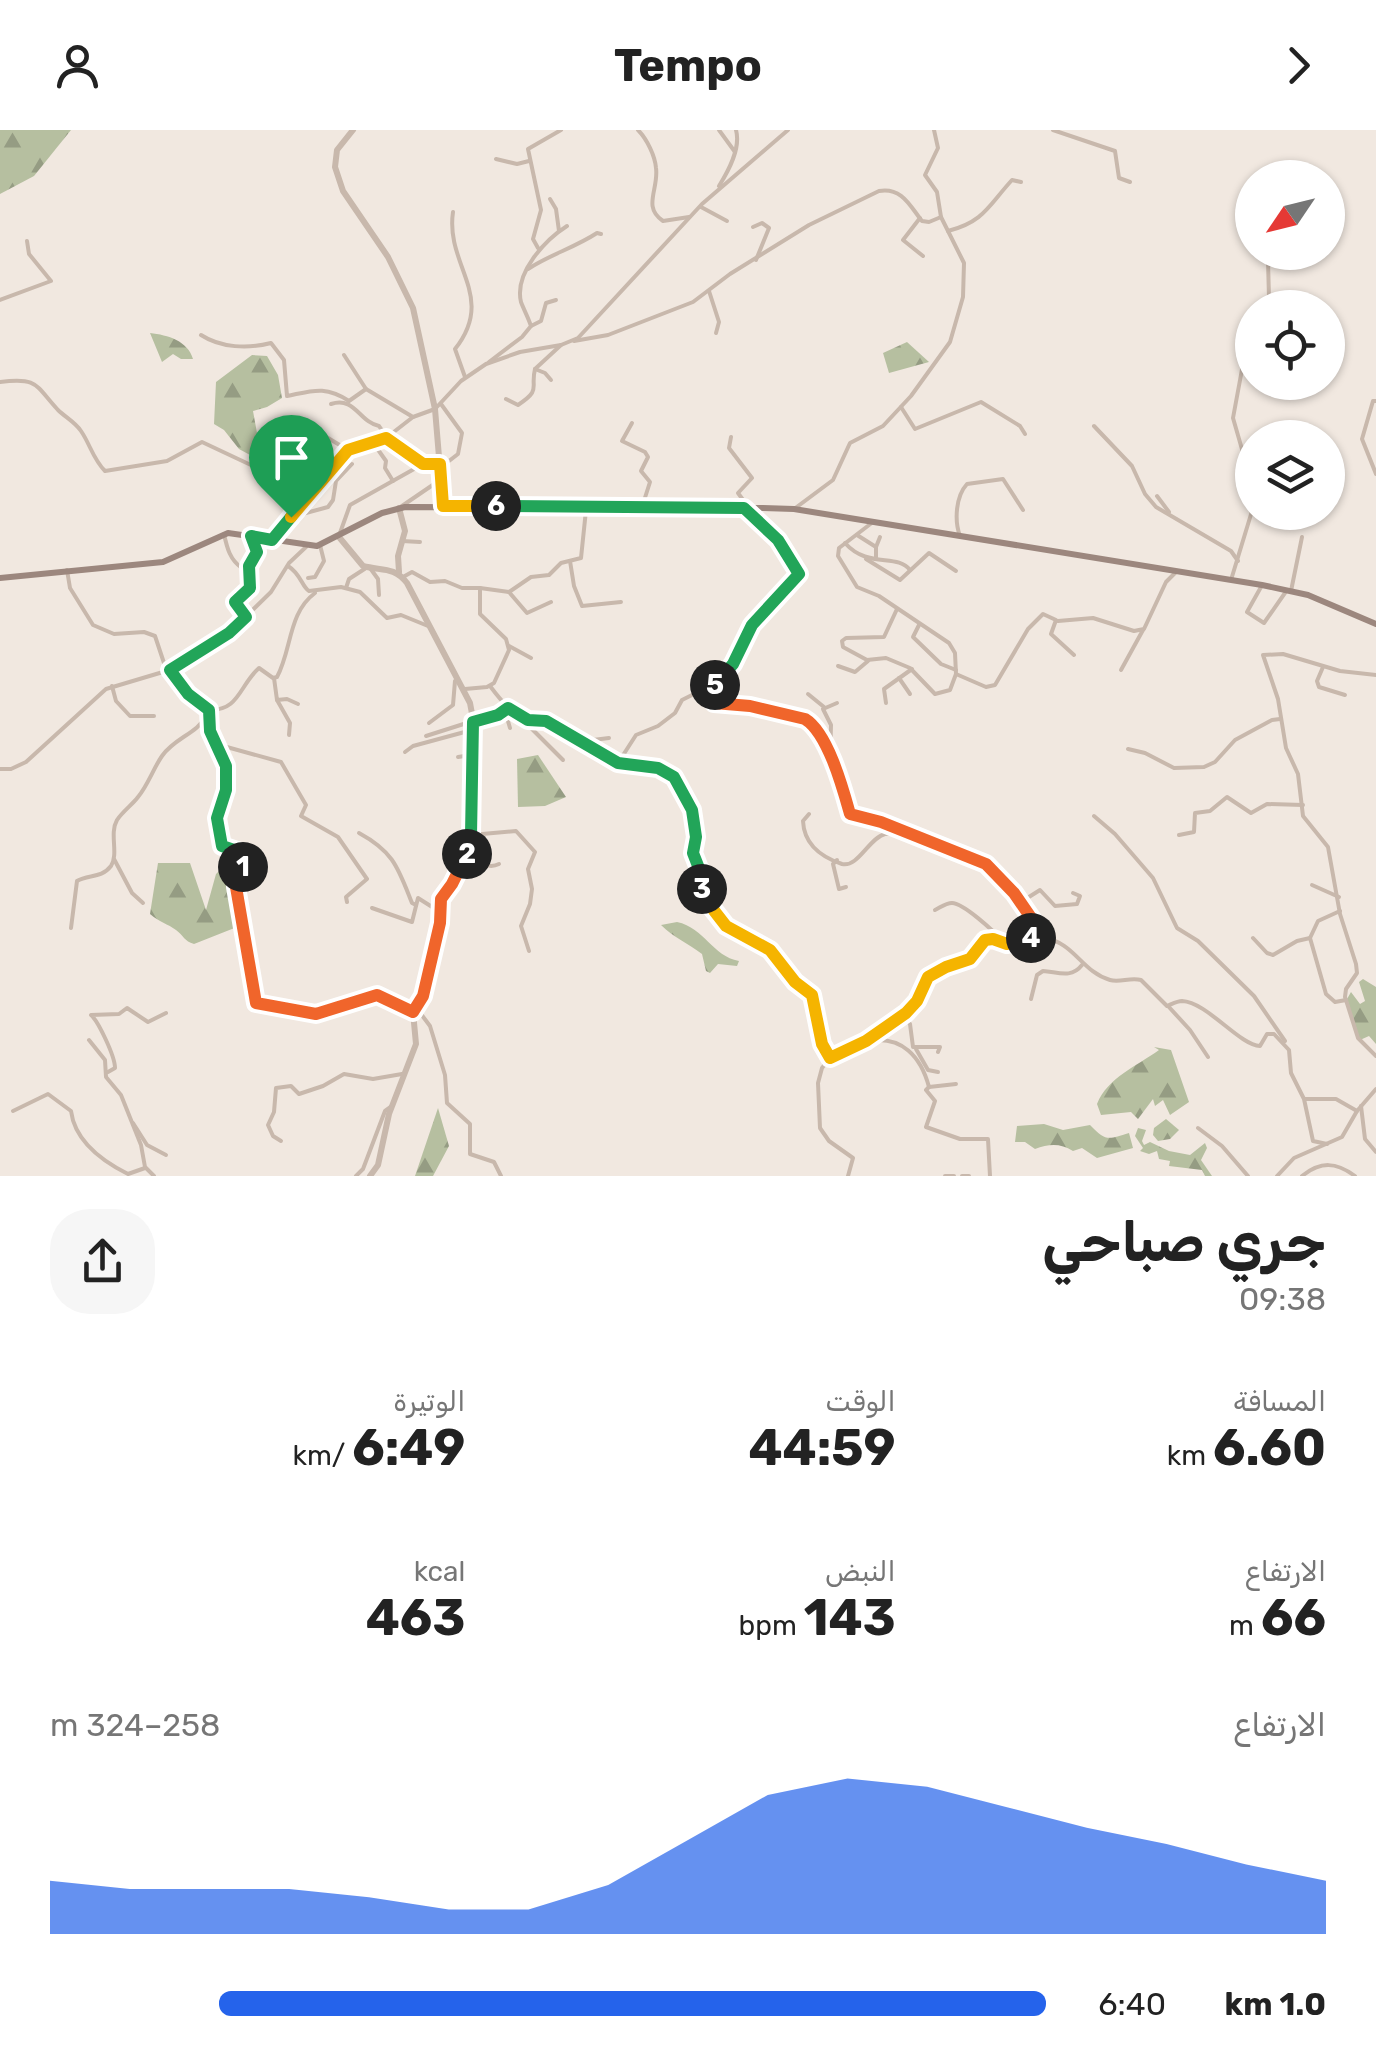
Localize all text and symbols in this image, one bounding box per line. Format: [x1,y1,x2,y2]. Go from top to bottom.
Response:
icon: person [50,38,105,93]
icon: forward [1271,38,1326,93]
text: Tempo [614,39,762,92]
north arrow [1235,160,1345,270]
map controls [1235,160,1345,530]
button: locate [1235,290,1345,400]
pin [249,415,334,518]
button: layers [1235,420,1345,530]
icon: arrive [264,430,319,485]
pin: 6 [471,481,521,531]
text: 6 [487,489,505,522]
pin: 5 [690,660,740,710]
text: 5 [706,668,724,701]
pin: 2 [442,829,492,879]
text: 2 [458,837,476,870]
pin: 1 [218,842,268,892]
text: 1 [236,850,250,883]
pin: 3 [677,864,727,914]
text: 3 [693,872,711,905]
pin: 4 [1006,913,1056,963]
text: 4 [1021,921,1041,954]
button: share [50,1209,155,1314]
text: جري صباحي [1042,1210,1326,1275]
text: 09:38 [1239,1280,1326,1318]
text: الوتيرة [393,1385,465,1418]
text: الوقت [825,1385,896,1418]
text: المسافة [1233,1385,1326,1418]
text: 6:49 [352,1418,465,1478]
text: 44:59 [748,1418,896,1478]
text: 6.60 [1213,1418,1326,1478]
text: /km [292,1439,352,1472]
text: km [1167,1439,1213,1472]
text: kcal [414,1555,465,1588]
text: النبض [825,1555,896,1588]
text: الارتفاع [1245,1555,1326,1588]
text: 463 [366,1588,465,1648]
text: 143 [804,1588,896,1648]
text: 66 [1261,1588,1326,1648]
text: bpm [739,1609,804,1642]
text: m [1229,1609,1261,1642]
text: 258–324 m [50,1706,220,1744]
text: الارتفاع [1234,1706,1326,1744]
text: 6:40 [1098,1985,1166,2023]
text: 1.0 km [1225,1985,1326,2023]

